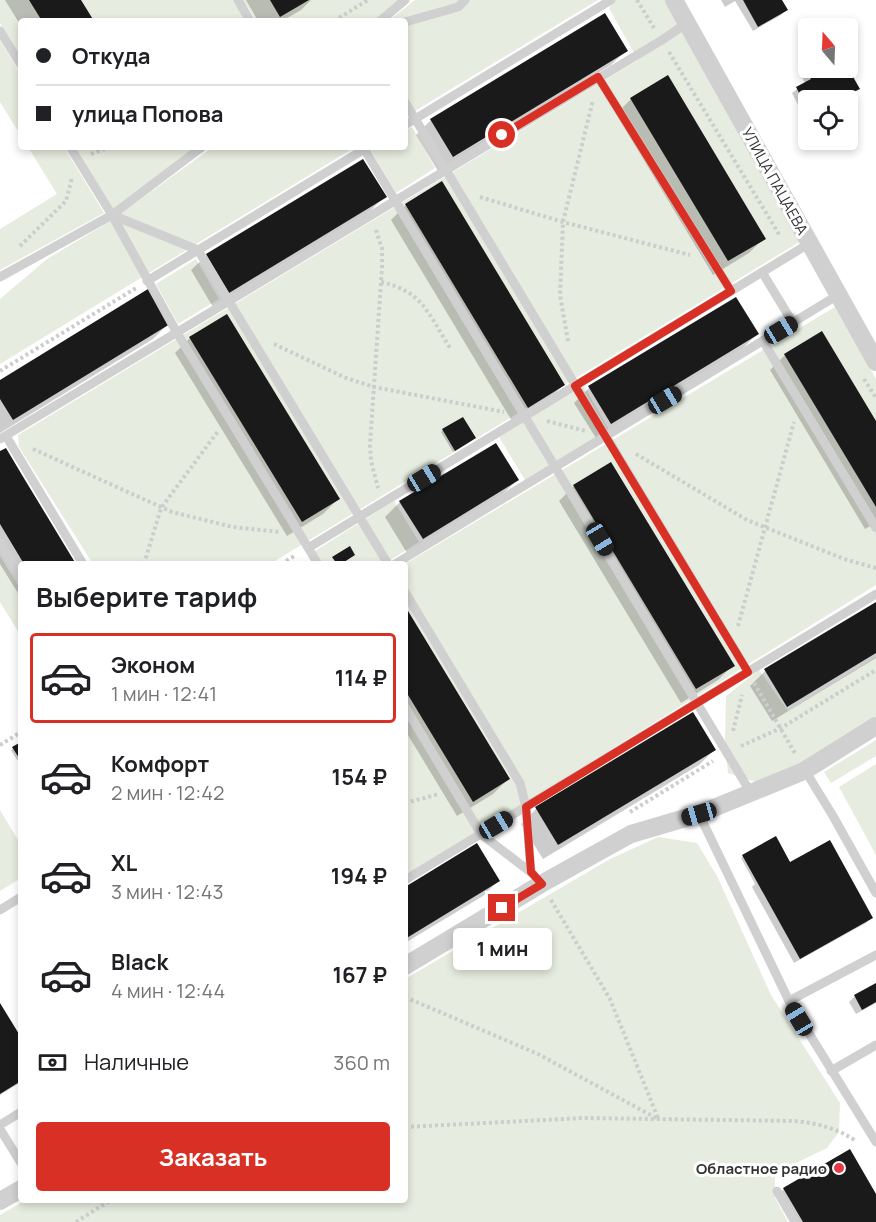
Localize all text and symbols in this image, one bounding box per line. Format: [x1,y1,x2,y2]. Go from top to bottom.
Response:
north arrow [798,18,858,78]
map controls [798,18,858,150]
text: Откуда [72,41,151,71]
button: locate [798,90,858,150]
text: улица Попова [72,99,223,129]
route start [488,121,515,148]
street label: УЛИЦА ПАЦАЕВА [737,124,813,239]
car [761,313,801,347]
car [645,383,685,417]
car [404,461,444,495]
car [583,519,617,559]
text: Выберите тариф [36,578,257,615]
text: Эконом [111,650,195,680]
icon: car [39,651,93,705]
text: 114 ₽ [335,663,387,693]
text: 1 мин · 12:41 [111,680,217,707]
text: Комфорт [111,749,209,779]
icon: car [39,750,93,804]
text: 154 ₽ [332,762,387,792]
text: 2 мин · 12:42 [111,779,224,806]
car [679,800,719,828]
car [476,808,516,842]
text: XL [111,848,137,878]
icon: car [39,849,93,903]
text: 194 ₽ [331,861,387,891]
text: 3 мин · 12:43 [111,878,224,905]
route end [488,894,515,921]
callout: 1 мин [452,929,552,971]
text: 1 мин [477,935,528,962]
text: Black [111,947,168,977]
icon: car [39,948,93,1002]
text: 167 ₽ [332,960,387,990]
text: 4 мин · 12:44 [111,977,225,1004]
car [782,999,816,1039]
icon: cash [36,1046,69,1079]
text: Наличные [84,1047,189,1077]
text: 360 m [333,1049,390,1076]
button: Заказать [36,1122,390,1191]
place label: Областное радио [696,1158,827,1179]
marker: Областное радио [832,1161,846,1175]

